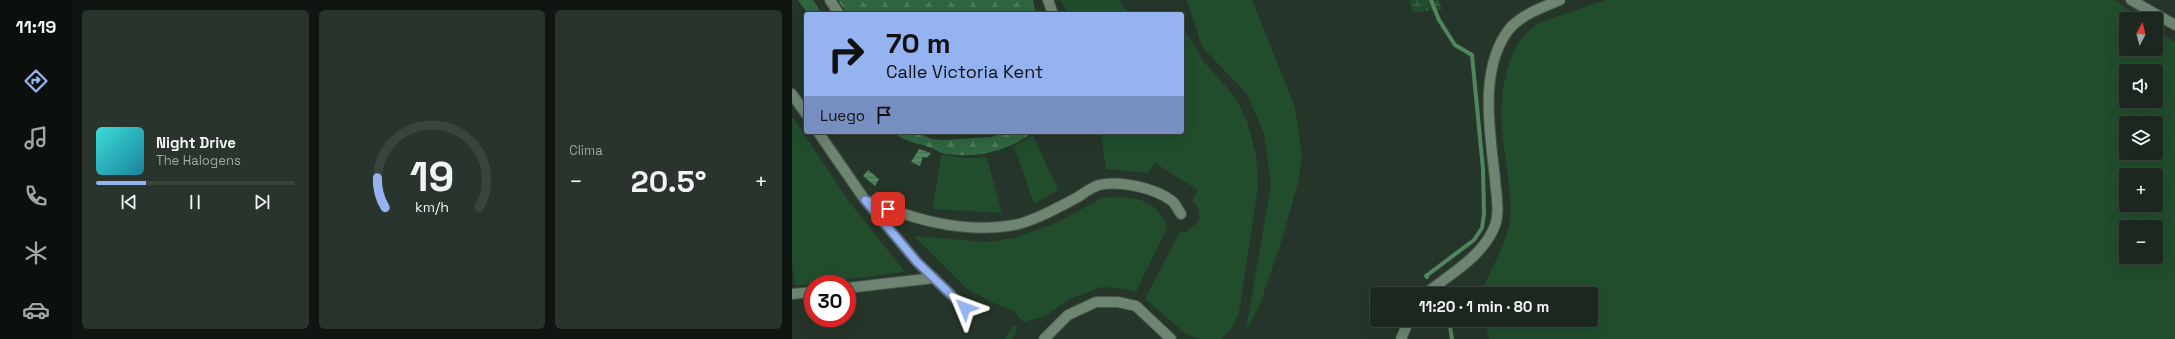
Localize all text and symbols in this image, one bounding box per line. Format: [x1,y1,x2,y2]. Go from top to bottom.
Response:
north arrow [2119,12,2163,56]
map controls [2119,12,2163,264]
text: 11:19 [16,15,56,38]
text: 70 m [886,25,951,61]
icon: right [820,28,872,80]
text: Calle Victoria Kent [886,60,1043,83]
button: sound [2119,64,2163,108]
icon: directions [22,67,50,95]
icon: arrive [873,104,895,126]
text: Luego [820,106,865,125]
button: layers [2119,116,2163,160]
icon: music [22,124,50,152]
text: Night Drive [156,133,236,152]
text: Clima [569,142,603,159]
text: 19 [410,149,454,202]
text: The Halogens [156,152,241,169]
text: 20.5° [631,162,707,201]
text: − [569,167,583,195]
text: + [754,167,768,195]
button: + [2119,168,2163,212]
icon: phone [22,182,50,210]
icon: previous [118,191,140,213]
icon: pause [184,191,206,213]
icon: next [251,191,273,213]
pin [871,192,905,226]
text: km/h [415,197,449,215]
icon: arrive [877,198,899,220]
button: − [2119,220,2163,264]
icon: climate [22,239,50,267]
speed limit sign: 30 [804,275,856,327]
position arrow [944,287,986,329]
icon: car [22,296,50,324]
text: 11:20 · 1 min · 80 m [1419,297,1549,316]

